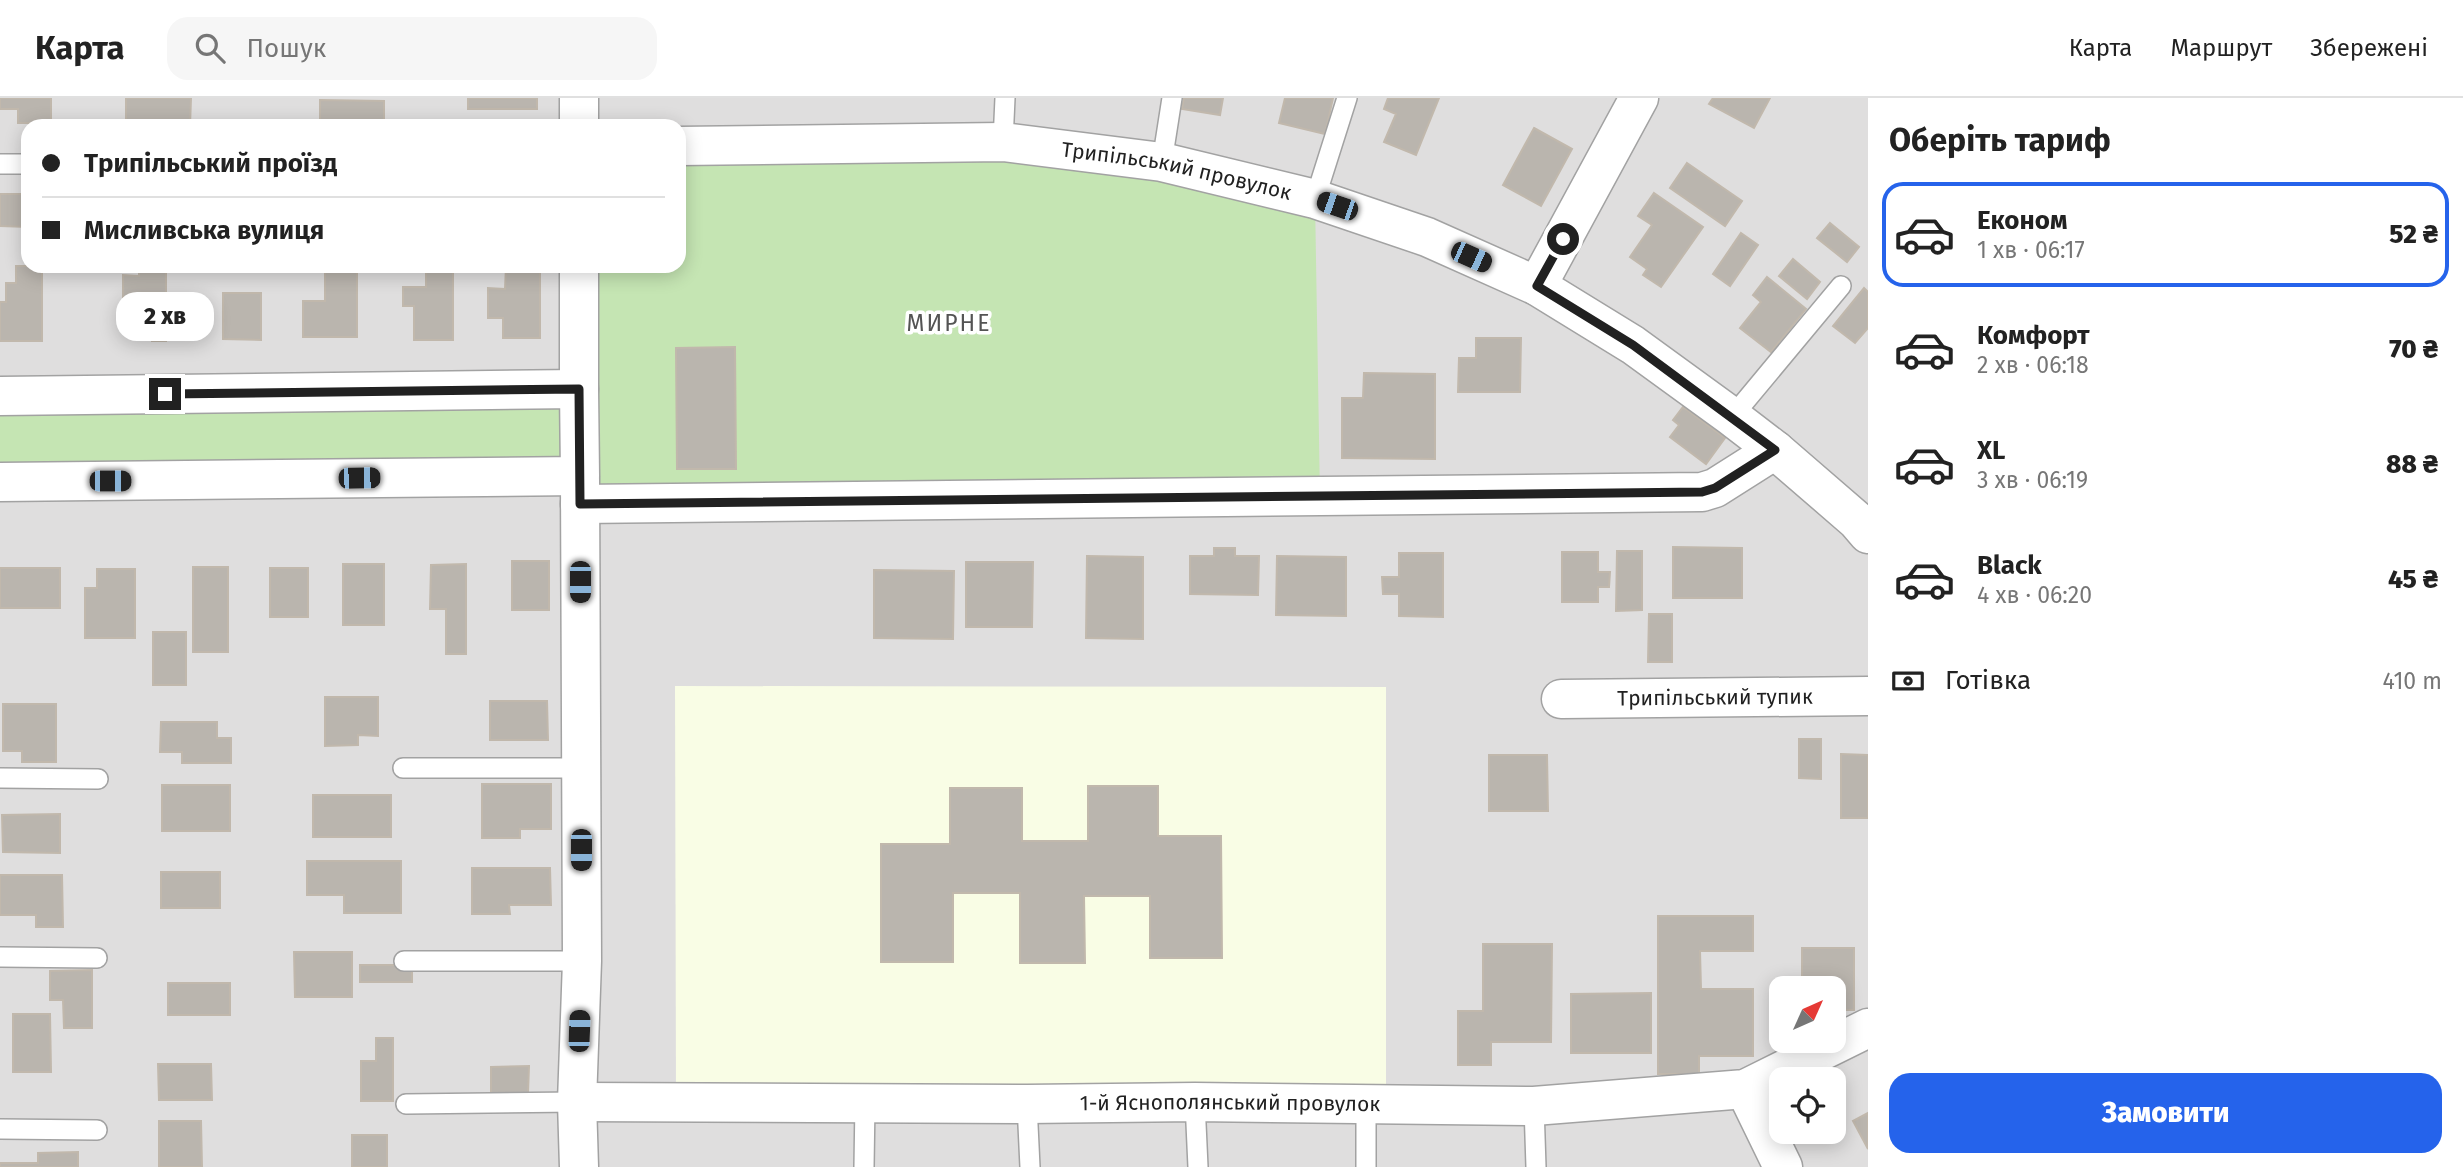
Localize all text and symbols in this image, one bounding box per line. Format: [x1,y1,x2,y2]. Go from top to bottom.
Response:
search box [167,17,657,80]
text: Карта [35,28,125,68]
icon: search [191,29,229,67]
text: Пошук [247,33,326,64]
text: Карта [2069,34,2132,62]
text: Маршрут [2170,34,2272,62]
text: Збережені [2310,34,2428,62]
text: Оберіть тариф [1889,121,2111,159]
street label: Трипільський провулок [1060,136,1294,206]
text: Трипільський проїзд [84,148,337,179]
car [1314,189,1361,223]
icon: car [1893,203,1956,266]
text: Економ [1977,205,2067,236]
text: Мисливська вулиця [84,215,324,246]
text: 52 ₴ [2389,219,2438,250]
route start [1547,223,1579,255]
text: 1 хв · 06:17 [1977,236,2085,264]
car [1448,239,1495,275]
callout: 2 хв [116,292,214,342]
text: 2 хв [144,302,186,330]
district label: МИРНЕ [907,309,991,337]
icon: car [1893,318,1956,381]
text: Комфорт [1977,320,2090,351]
text: 70 ₴ [2389,334,2438,365]
text: 2 хв · 06:18 [1977,351,2089,379]
route end [149,378,181,410]
icon: car [1893,433,1956,496]
text: XL [1977,435,2005,466]
text: 88 ₴ [2386,449,2438,480]
text: 3 хв · 06:19 [1977,466,2088,494]
car [338,467,381,489]
car [90,471,132,492]
icon: car [1893,548,1956,611]
text: Black [1977,550,2042,581]
car [570,561,591,603]
text: 45 ₴ [2388,564,2438,595]
text: 4 хв · 06:20 [1977,581,2092,609]
icon: cash [1889,662,1927,700]
text: Готівка [1945,665,2031,696]
text: 410 m [2382,667,2442,695]
street label: Трипільський тупик [1617,684,1813,711]
car [571,829,592,871]
north arrow [1769,976,1846,1054]
map controls [1769,976,1846,1144]
car [568,1010,591,1052]
button: locate [1769,1067,1846,1144]
button: Замовити [1889,1073,2442,1153]
street label: 1-й Яснополянський провулок [1080,1089,1380,1117]

